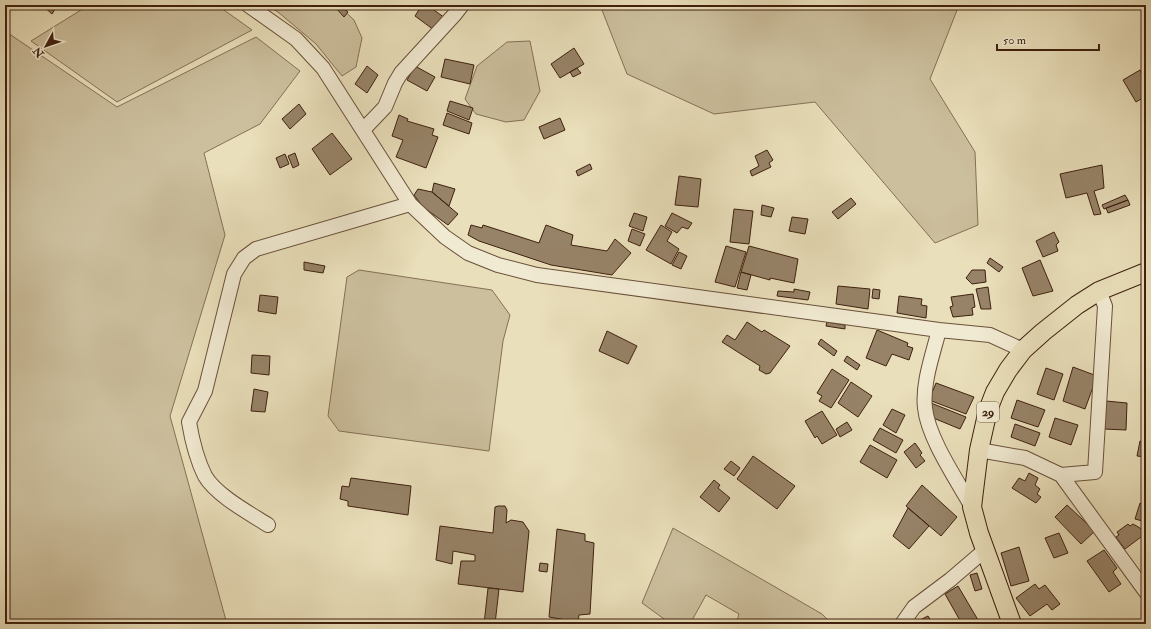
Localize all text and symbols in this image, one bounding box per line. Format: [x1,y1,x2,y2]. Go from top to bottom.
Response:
north arrow [26,26,66,66]
scale bar [997,26,1099,52]
text: 50 m [1003,33,1027,48]
text: N [30,43,48,61]
road number: 29 [977,402,999,422]

